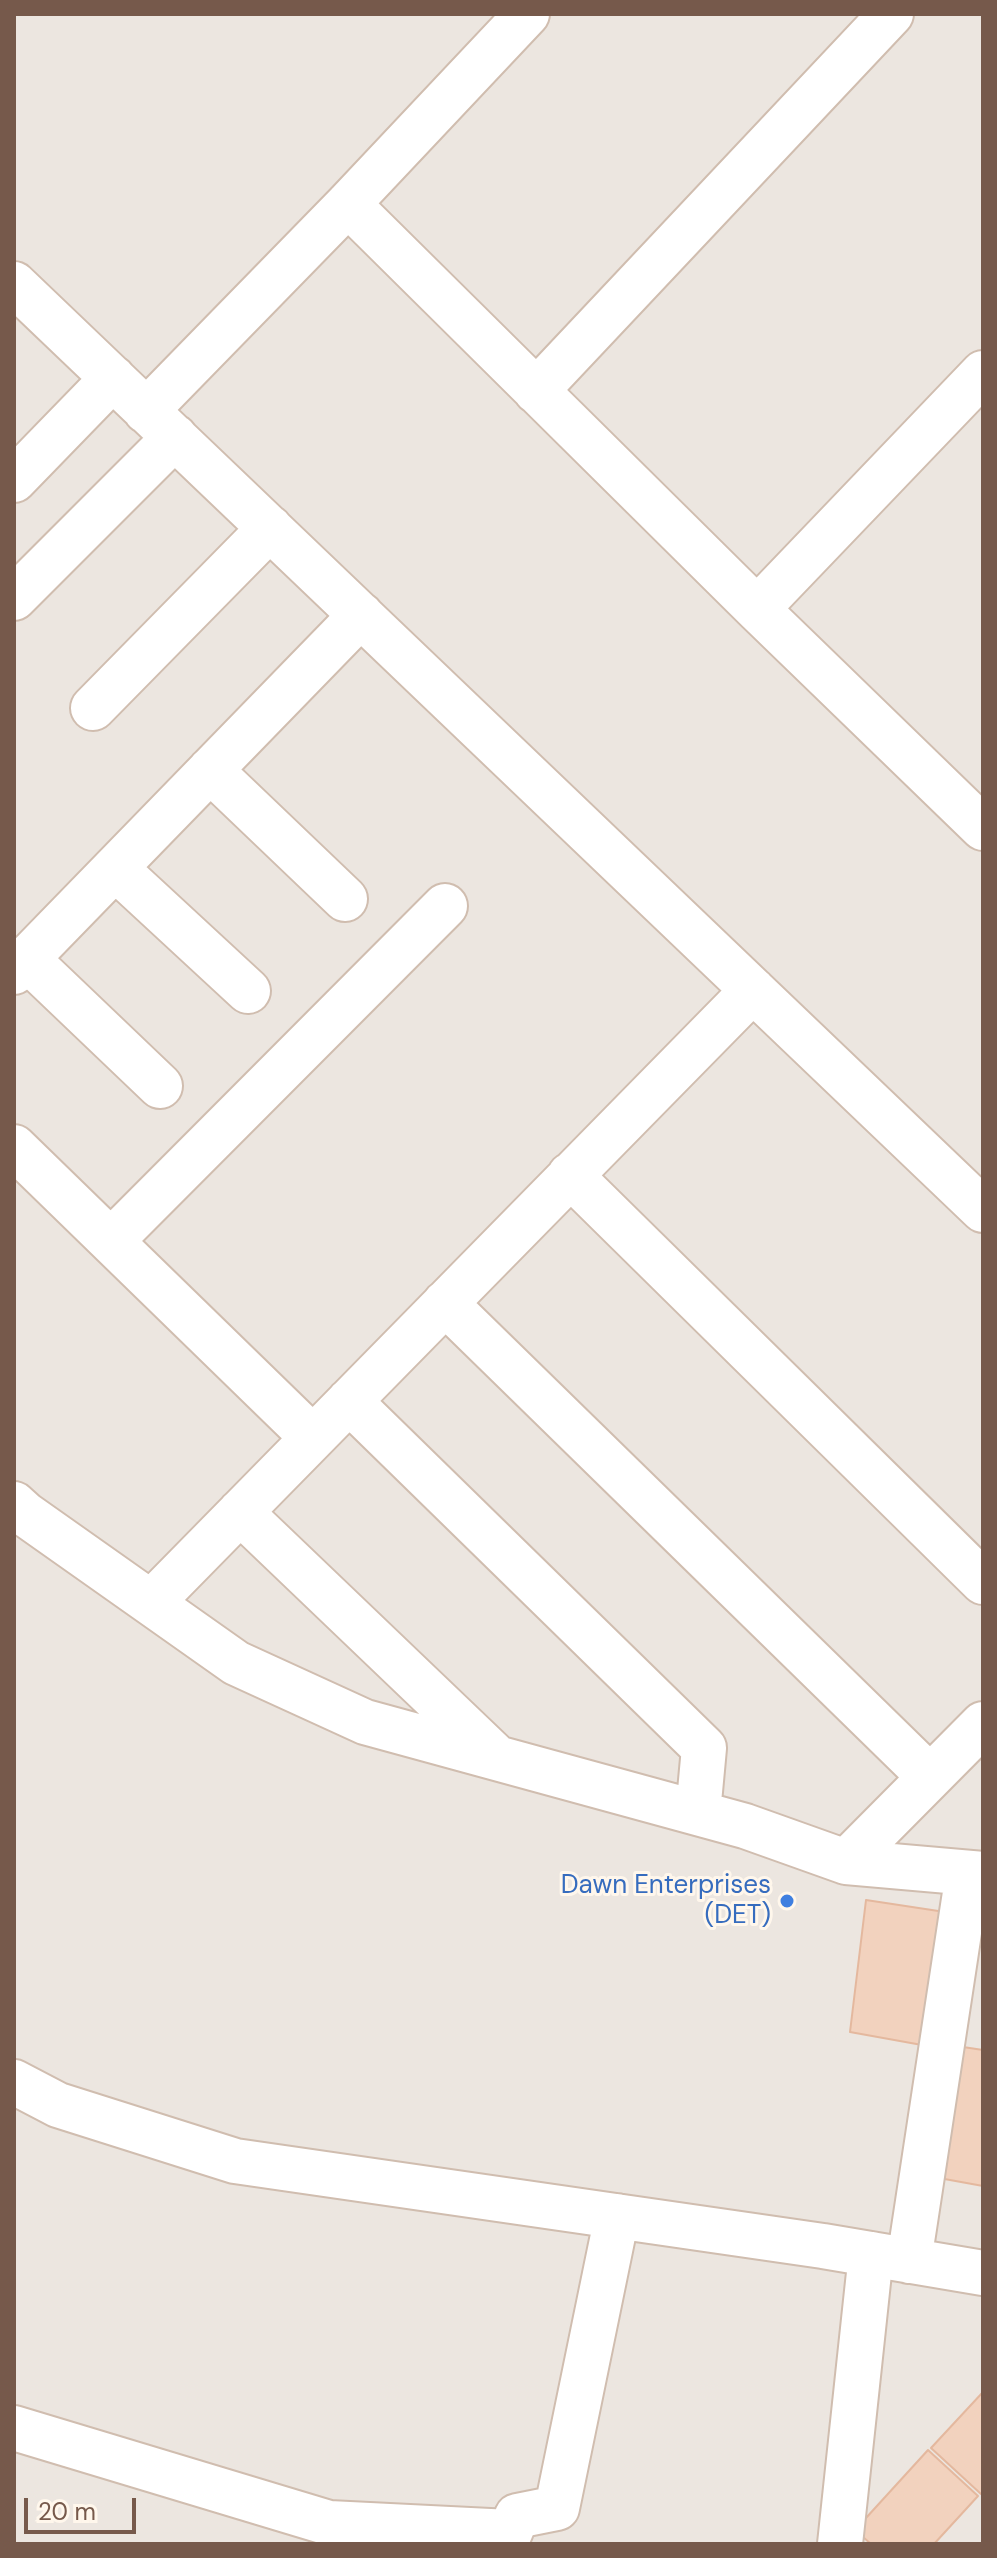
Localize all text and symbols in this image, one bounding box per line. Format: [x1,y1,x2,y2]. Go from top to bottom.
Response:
place label: Dawn Enterprises (DET) [561,1870,771,1932]
marker: Dawn Enterprises (DET) [778,1892,796,1910]
scale bar [28,2482,140,2532]
text: 20 m [38,2496,96,2527]

